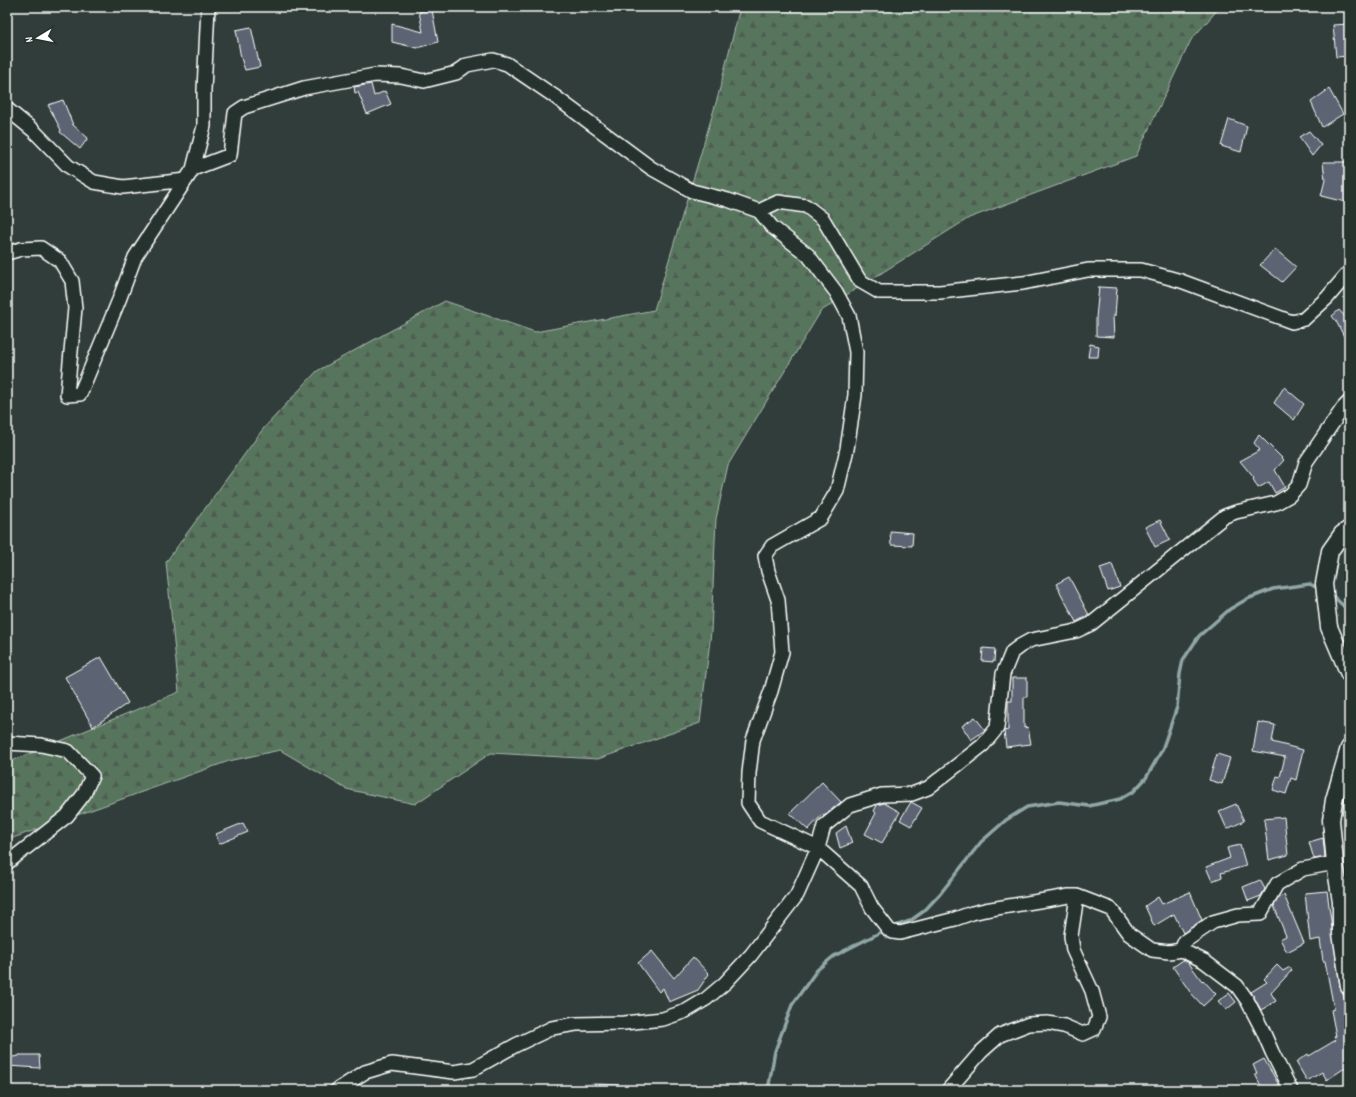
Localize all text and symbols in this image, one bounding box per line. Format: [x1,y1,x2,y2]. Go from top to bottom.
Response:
north arrow [18,18,58,58]
text: N [22,35,38,43]

